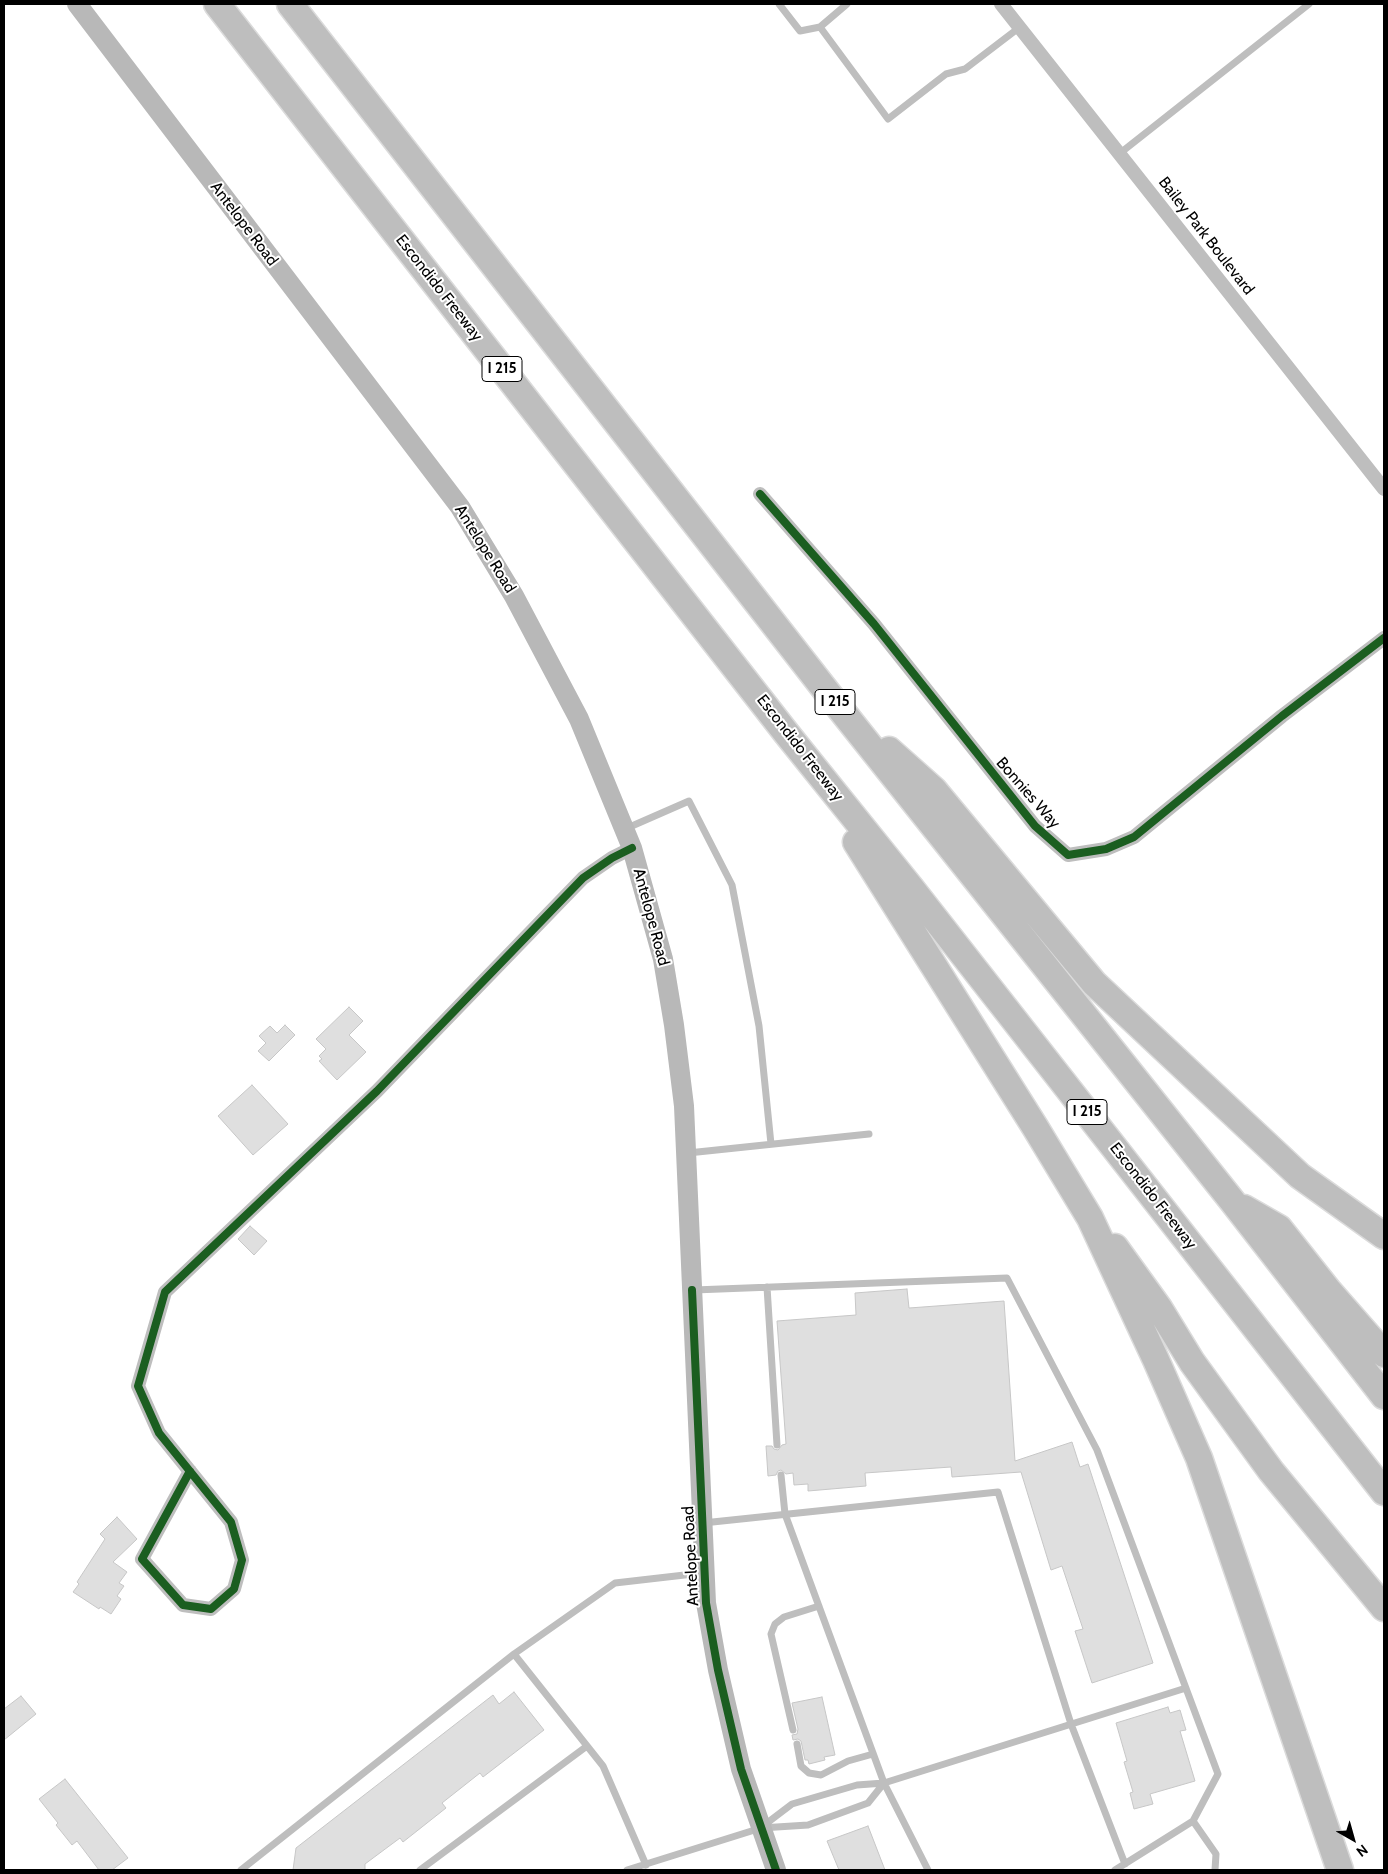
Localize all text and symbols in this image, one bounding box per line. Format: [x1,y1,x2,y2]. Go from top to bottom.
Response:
street label: Bailey Park Boulevard [1154,173,1258,299]
street label: Antelope Road [206,178,282,270]
street label: Escondido Freeway [392,231,486,345]
road number: I 215 [482,356,522,382]
street label: Antelope Road [450,501,520,597]
road number: I 215 [815,690,855,714]
street label: Escondido Freeway [753,691,847,805]
street label: Bonnies Way [992,754,1064,832]
street label: Antelope Road [629,866,673,968]
road number: I 215 [1067,1100,1107,1124]
street label: Escondido Freeway [1106,1139,1200,1253]
street label: Antelope Road [679,1506,703,1606]
north arrow [1328,1814,1378,1864]
text: N [1353,1841,1372,1861]

